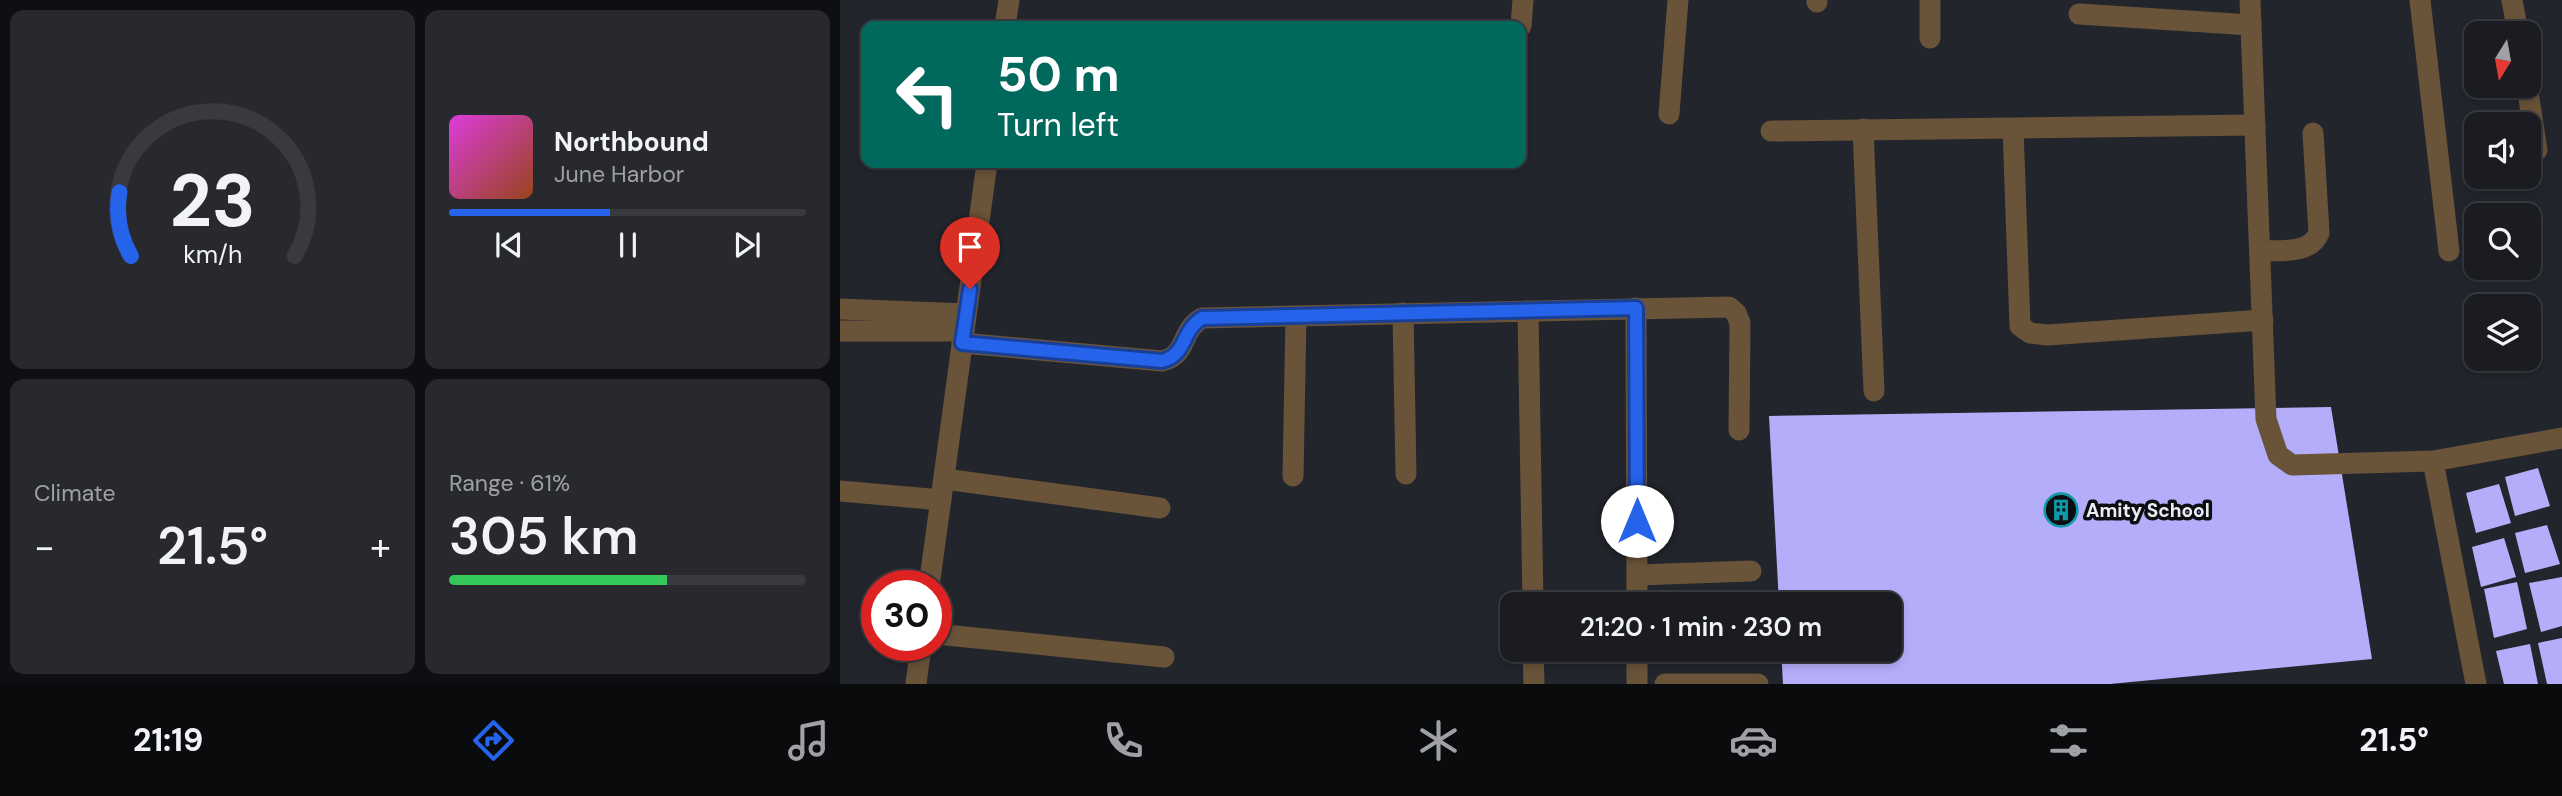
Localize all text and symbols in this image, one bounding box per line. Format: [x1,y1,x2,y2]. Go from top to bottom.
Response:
north arrow [2464,21,2541,98]
map controls [2464,21,2541,371]
text: 50 m [997,42,1120,106]
icon: left [882,49,973,140]
text: Turn left [997,104,1119,146]
button: sound [2464,112,2541,189]
text: Northbound [554,125,709,159]
text: 23 [170,154,255,249]
text: June Harbor [554,159,684,189]
button: search [2464,203,2541,280]
pin [940,217,1000,289]
icon: previous [490,226,528,264]
icon: pause [609,226,647,264]
icon: next [728,226,766,264]
icon: arrive [951,228,989,266]
text: km/h [183,238,242,271]
button: layers [2464,294,2541,371]
text: Range · 61% [449,468,570,498]
text: Climate [34,478,116,508]
position arrow [1600,484,1674,558]
building icon: Amity School [2042,491,2080,529]
place label: Amity School [2086,498,2210,523]
text: 305 km [449,502,638,570]
text: 21.5° [157,512,268,580]
text: − [34,522,55,572]
text: + [370,522,391,572]
speed limit sign: 30 [861,570,952,661]
text: 21:20 · 1 min · 230 m [1580,610,1822,644]
icon: directions [469,716,518,765]
icon: music [784,716,833,765]
icon: phone [1099,716,1148,765]
icon: climate [1414,716,1463,765]
icon: car [1729,716,1778,765]
icon: filters [2044,716,2093,765]
text: 21:19 [133,719,203,761]
text: 21.5° [2359,719,2429,761]

